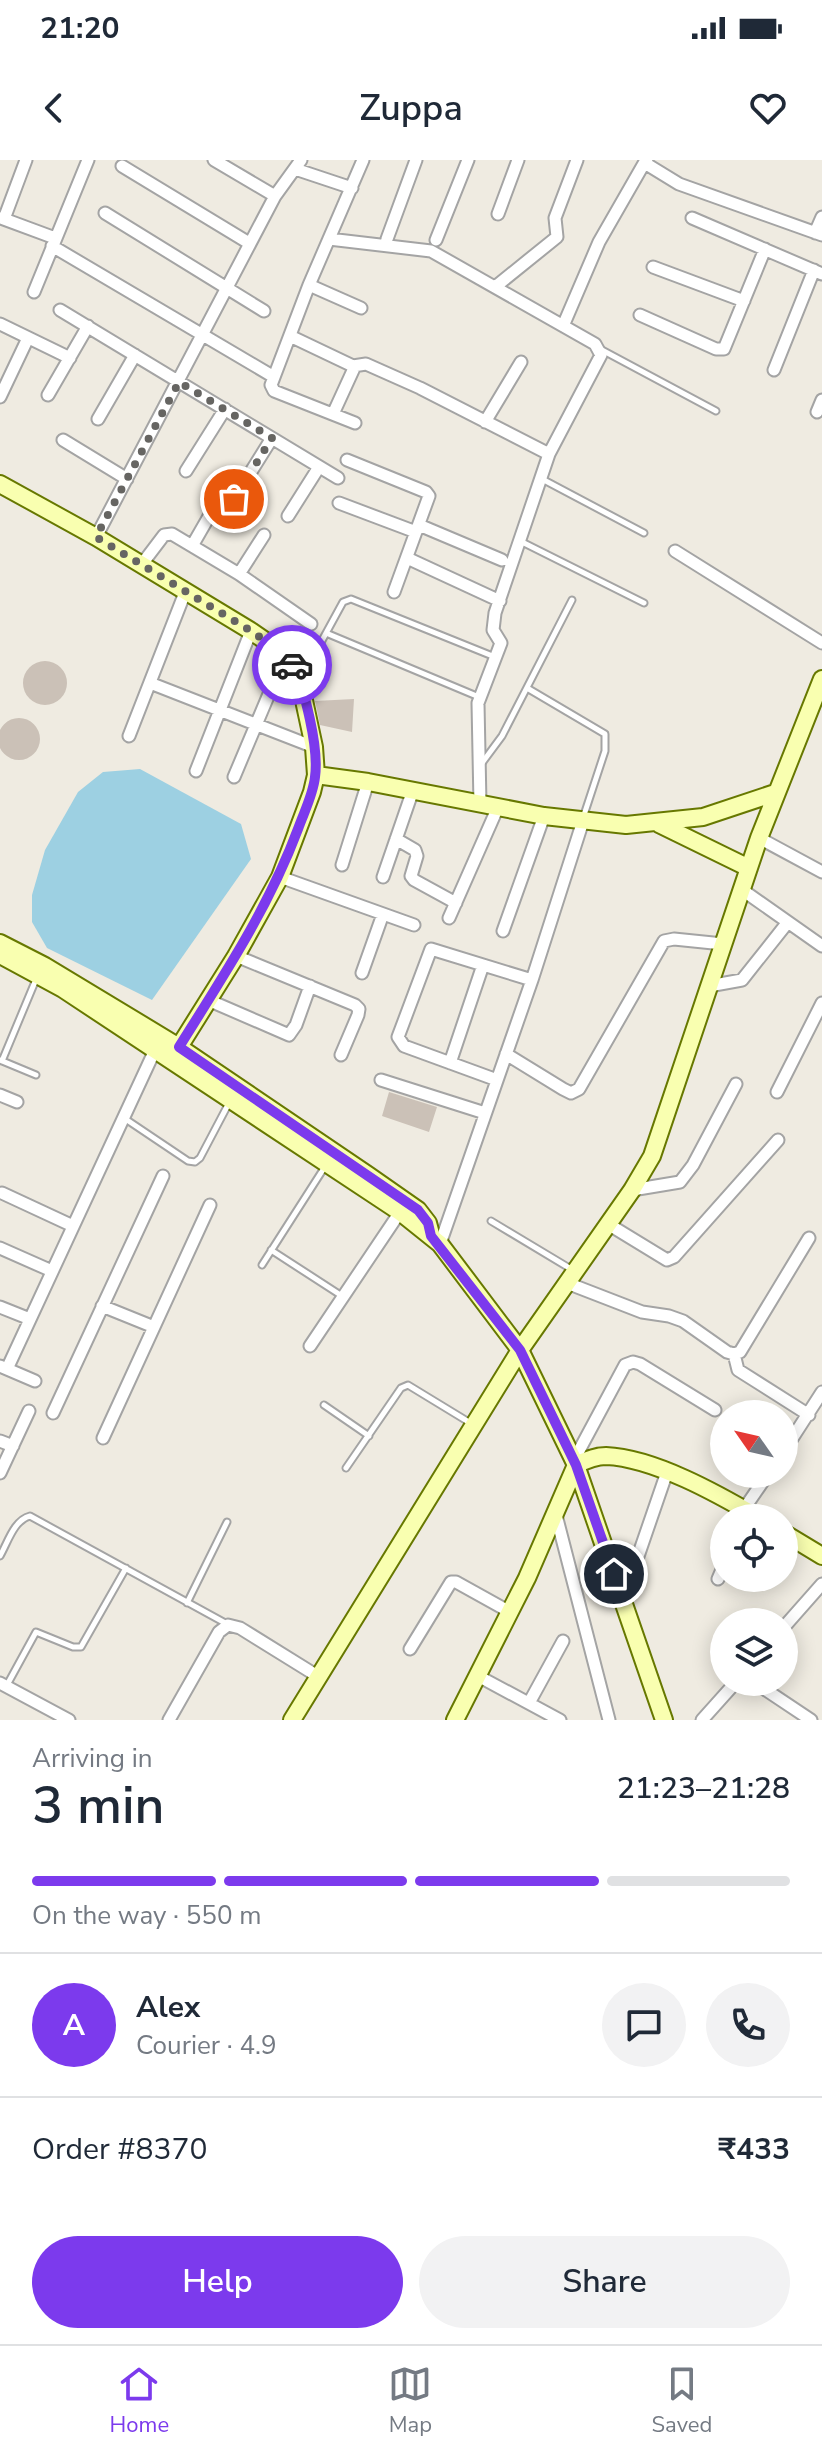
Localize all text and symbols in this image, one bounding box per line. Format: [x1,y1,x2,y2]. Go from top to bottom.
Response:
text: 21:20 [40,8,119,49]
text: Zuppa [359,84,463,133]
icon: back [32,86,76,130]
icon: heart [746,86,790,130]
pin [200,465,268,533]
icon: bag [212,477,256,521]
courier [252,625,332,705]
icon: car [270,643,314,687]
north arrow [710,1400,798,1488]
map controls [710,1400,798,1696]
button: locate [710,1504,798,1592]
pin [580,1540,648,1608]
icon: home [592,1552,636,1596]
button: layers [710,1608,798,1696]
text: Arriving in [32,1741,153,1776]
text: 21:23–21:28 [617,1768,790,1809]
text: 3 min [32,1770,165,1841]
text: On the way · 550 m [32,1898,261,1933]
button: chat [602,1983,686,2067]
button: phone [706,1983,790,2067]
text: Alex [136,1987,200,2028]
text: A [63,2005,85,2046]
text: Courier · 4.9 [136,2028,277,2063]
text: Order #8370 [32,2129,207,2170]
text: ₹433 [718,2129,790,2170]
button: Help [32,2236,403,2328]
button: Share [419,2236,790,2328]
tab: Home [110,2362,169,2440]
tab: Map [388,2362,432,2440]
tab: Saved [652,2362,712,2440]

